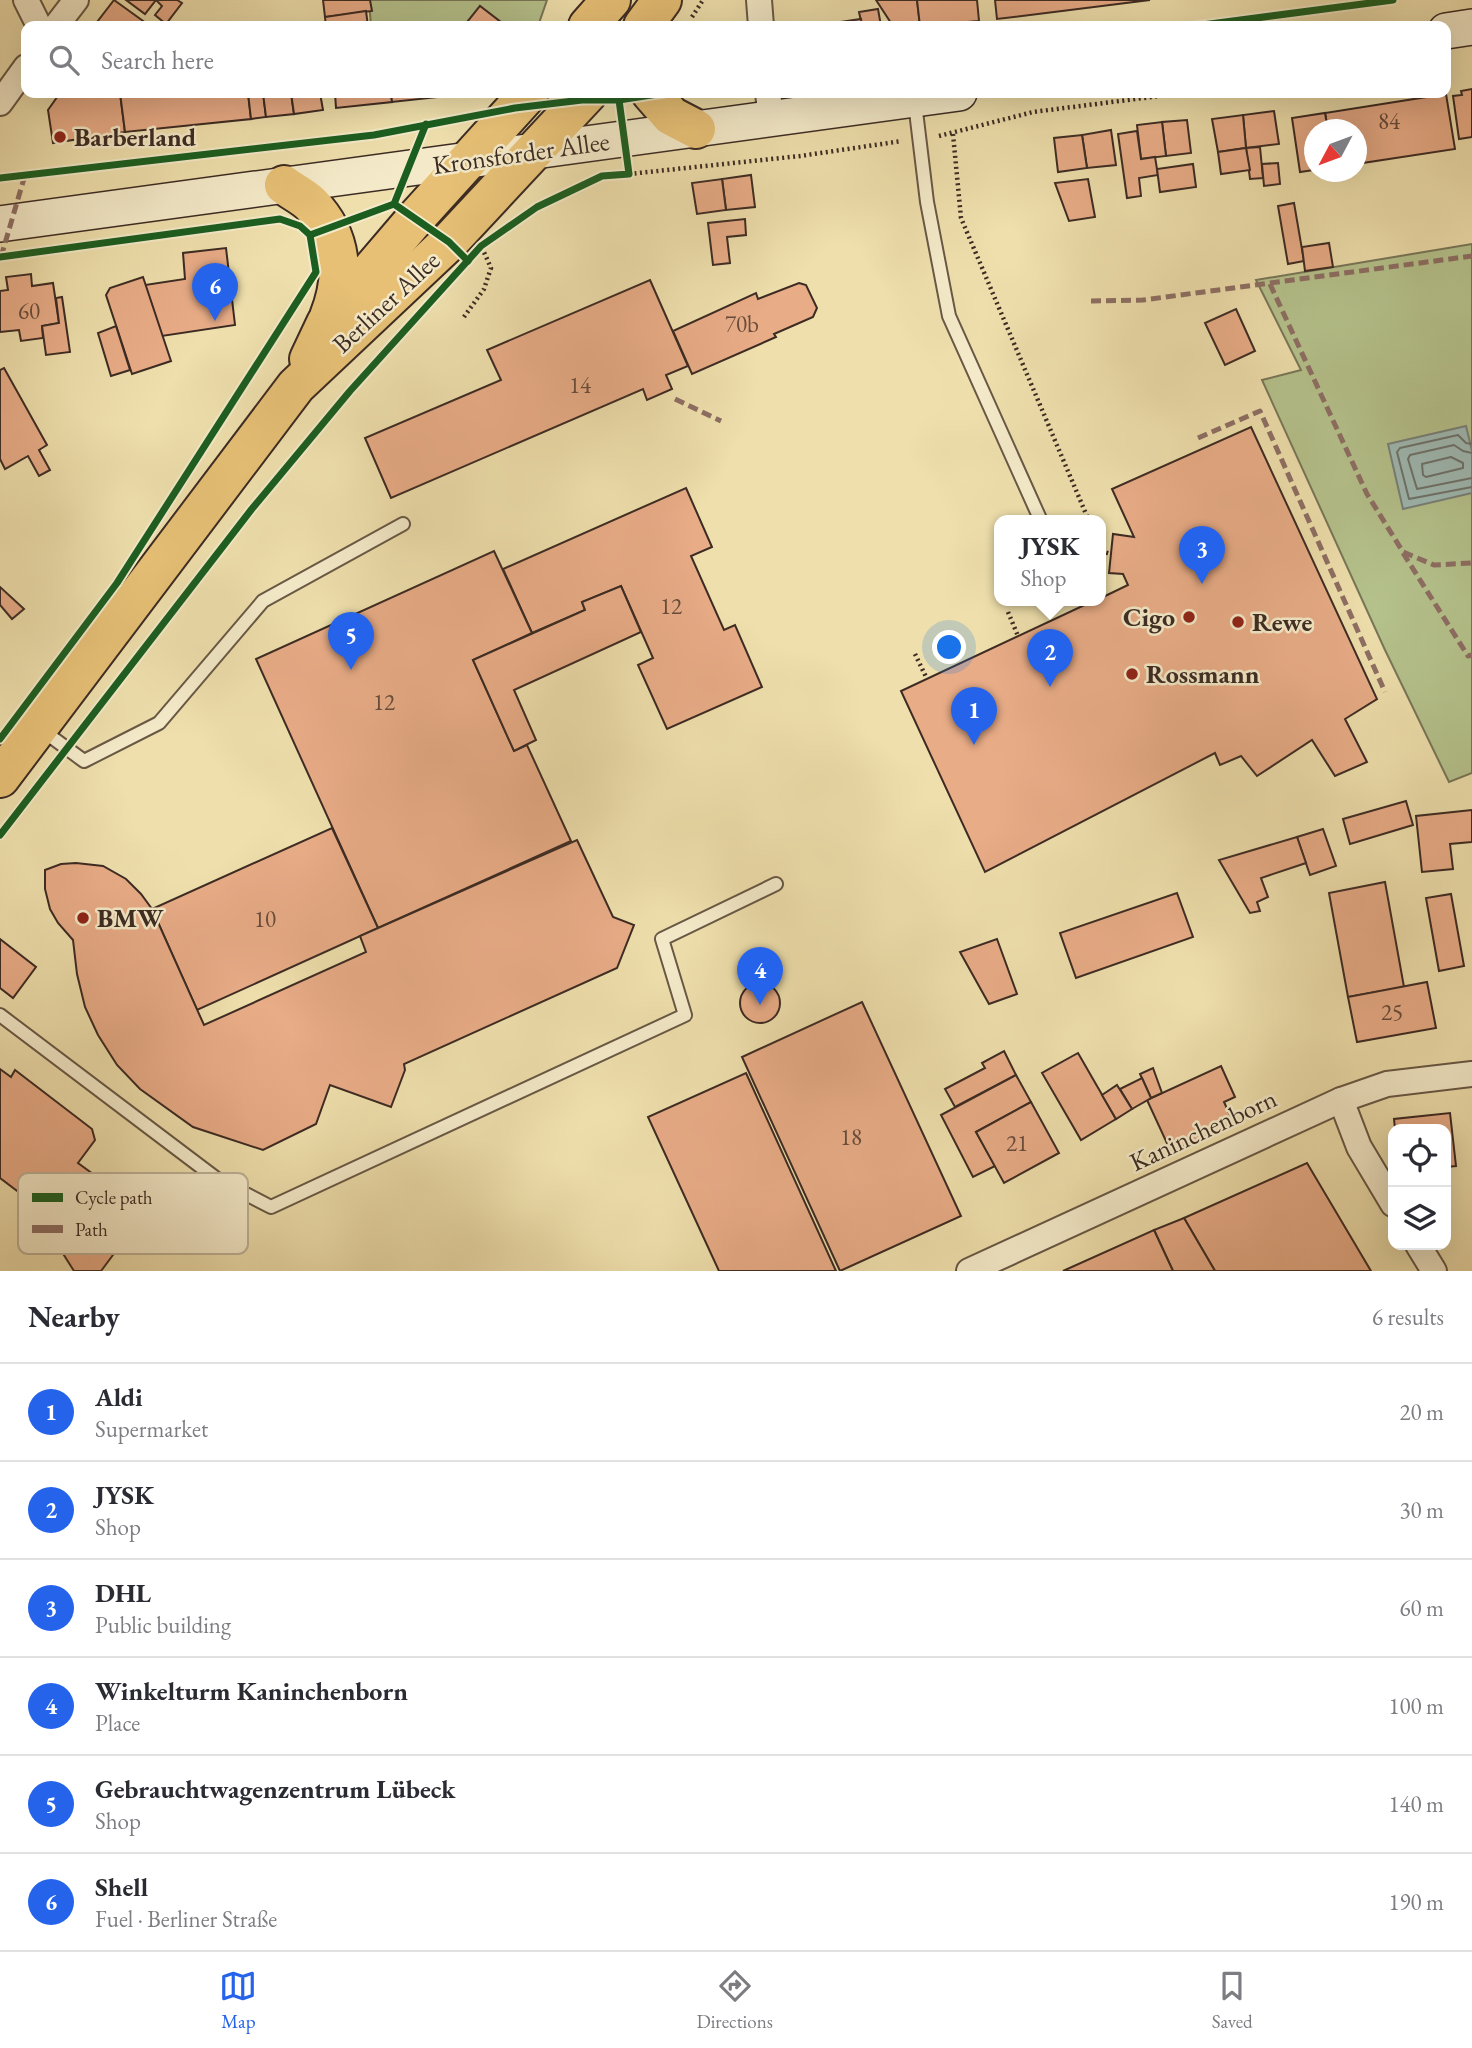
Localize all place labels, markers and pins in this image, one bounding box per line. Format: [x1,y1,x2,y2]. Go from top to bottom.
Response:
place label: Barberland [74,120,197,154]
marker: Barberland [52,129,68,145]
pin: 6 [192,263,238,321]
pin: 3 [1179,526,1225,584]
place label: Cigo [1123,600,1175,634]
place label: Rewe [1252,605,1312,639]
marker: Cigo [1181,609,1197,625]
pin: 5 [328,612,374,670]
marker: Rewe [1230,614,1246,630]
pin: 2 [1027,629,1073,687]
place label: Rossmann [1146,657,1260,691]
marker: Rossmann [1124,666,1140,682]
pin: 1 [951,687,997,745]
place label: BMW [97,901,164,935]
marker: BMW [75,910,91,926]
pin: 4 [737,947,783,1005]

